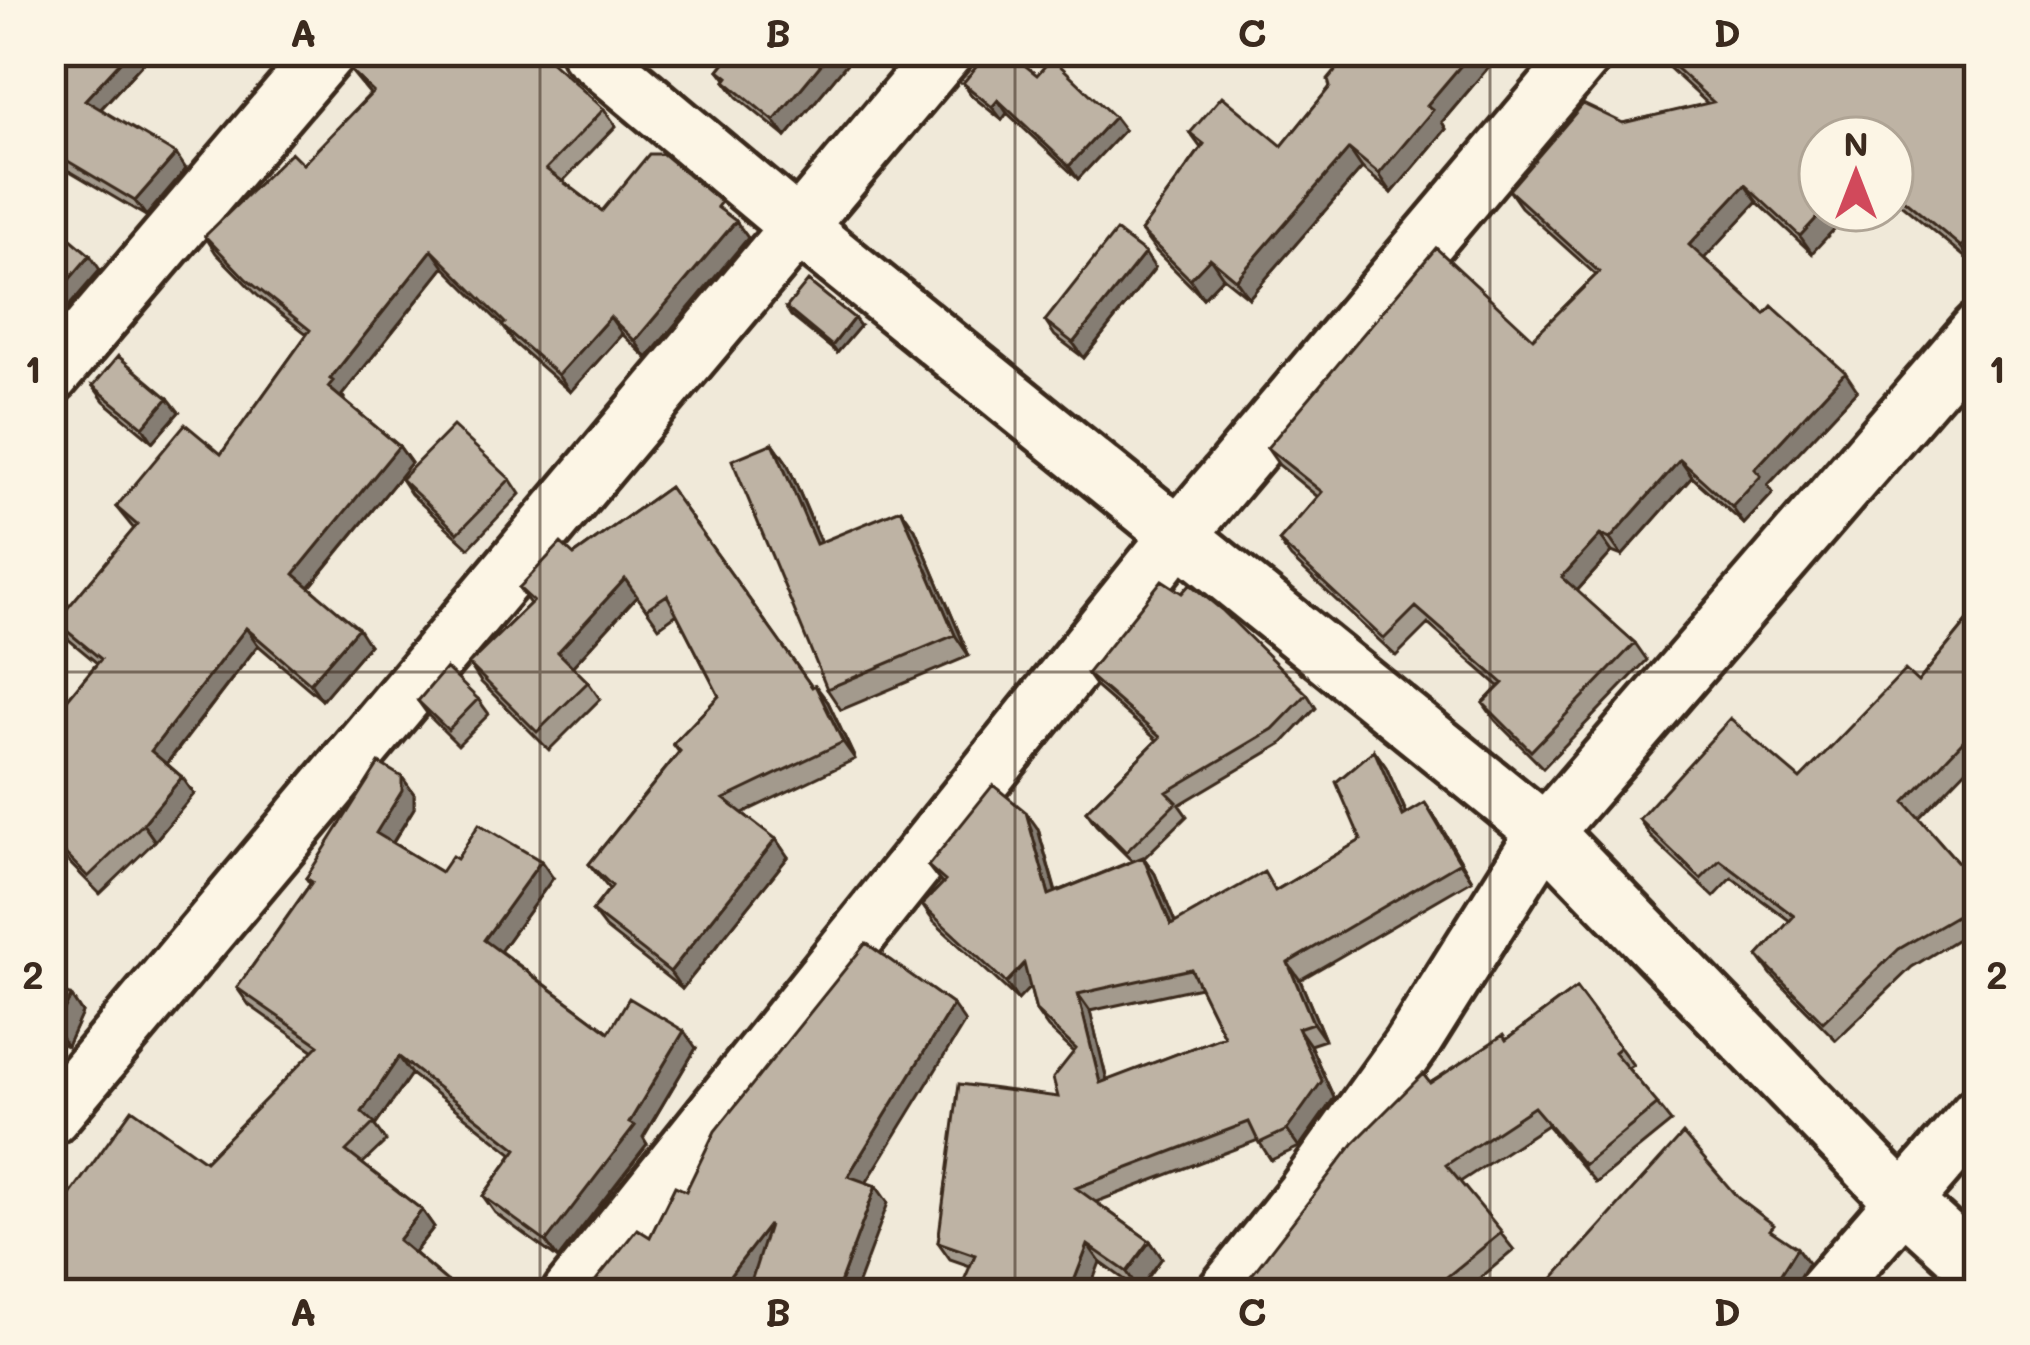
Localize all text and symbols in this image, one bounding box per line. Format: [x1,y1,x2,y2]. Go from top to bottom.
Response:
text: A [289,6,317,57]
text: B [765,6,791,57]
text: C [1238,6,1266,57]
text: D [1713,6,1741,57]
north arrow [1796,114,1916,234]
text: N [1843,121,1869,164]
text: 1 [24,342,42,393]
text: 1 [1988,342,2006,393]
text: 2 [22,948,44,999]
text: 2 [1986,948,2008,999]
text: A [289,1285,317,1336]
text: B [765,1285,791,1336]
text: C [1238,1285,1266,1336]
text: D [1713,1285,1741,1336]

